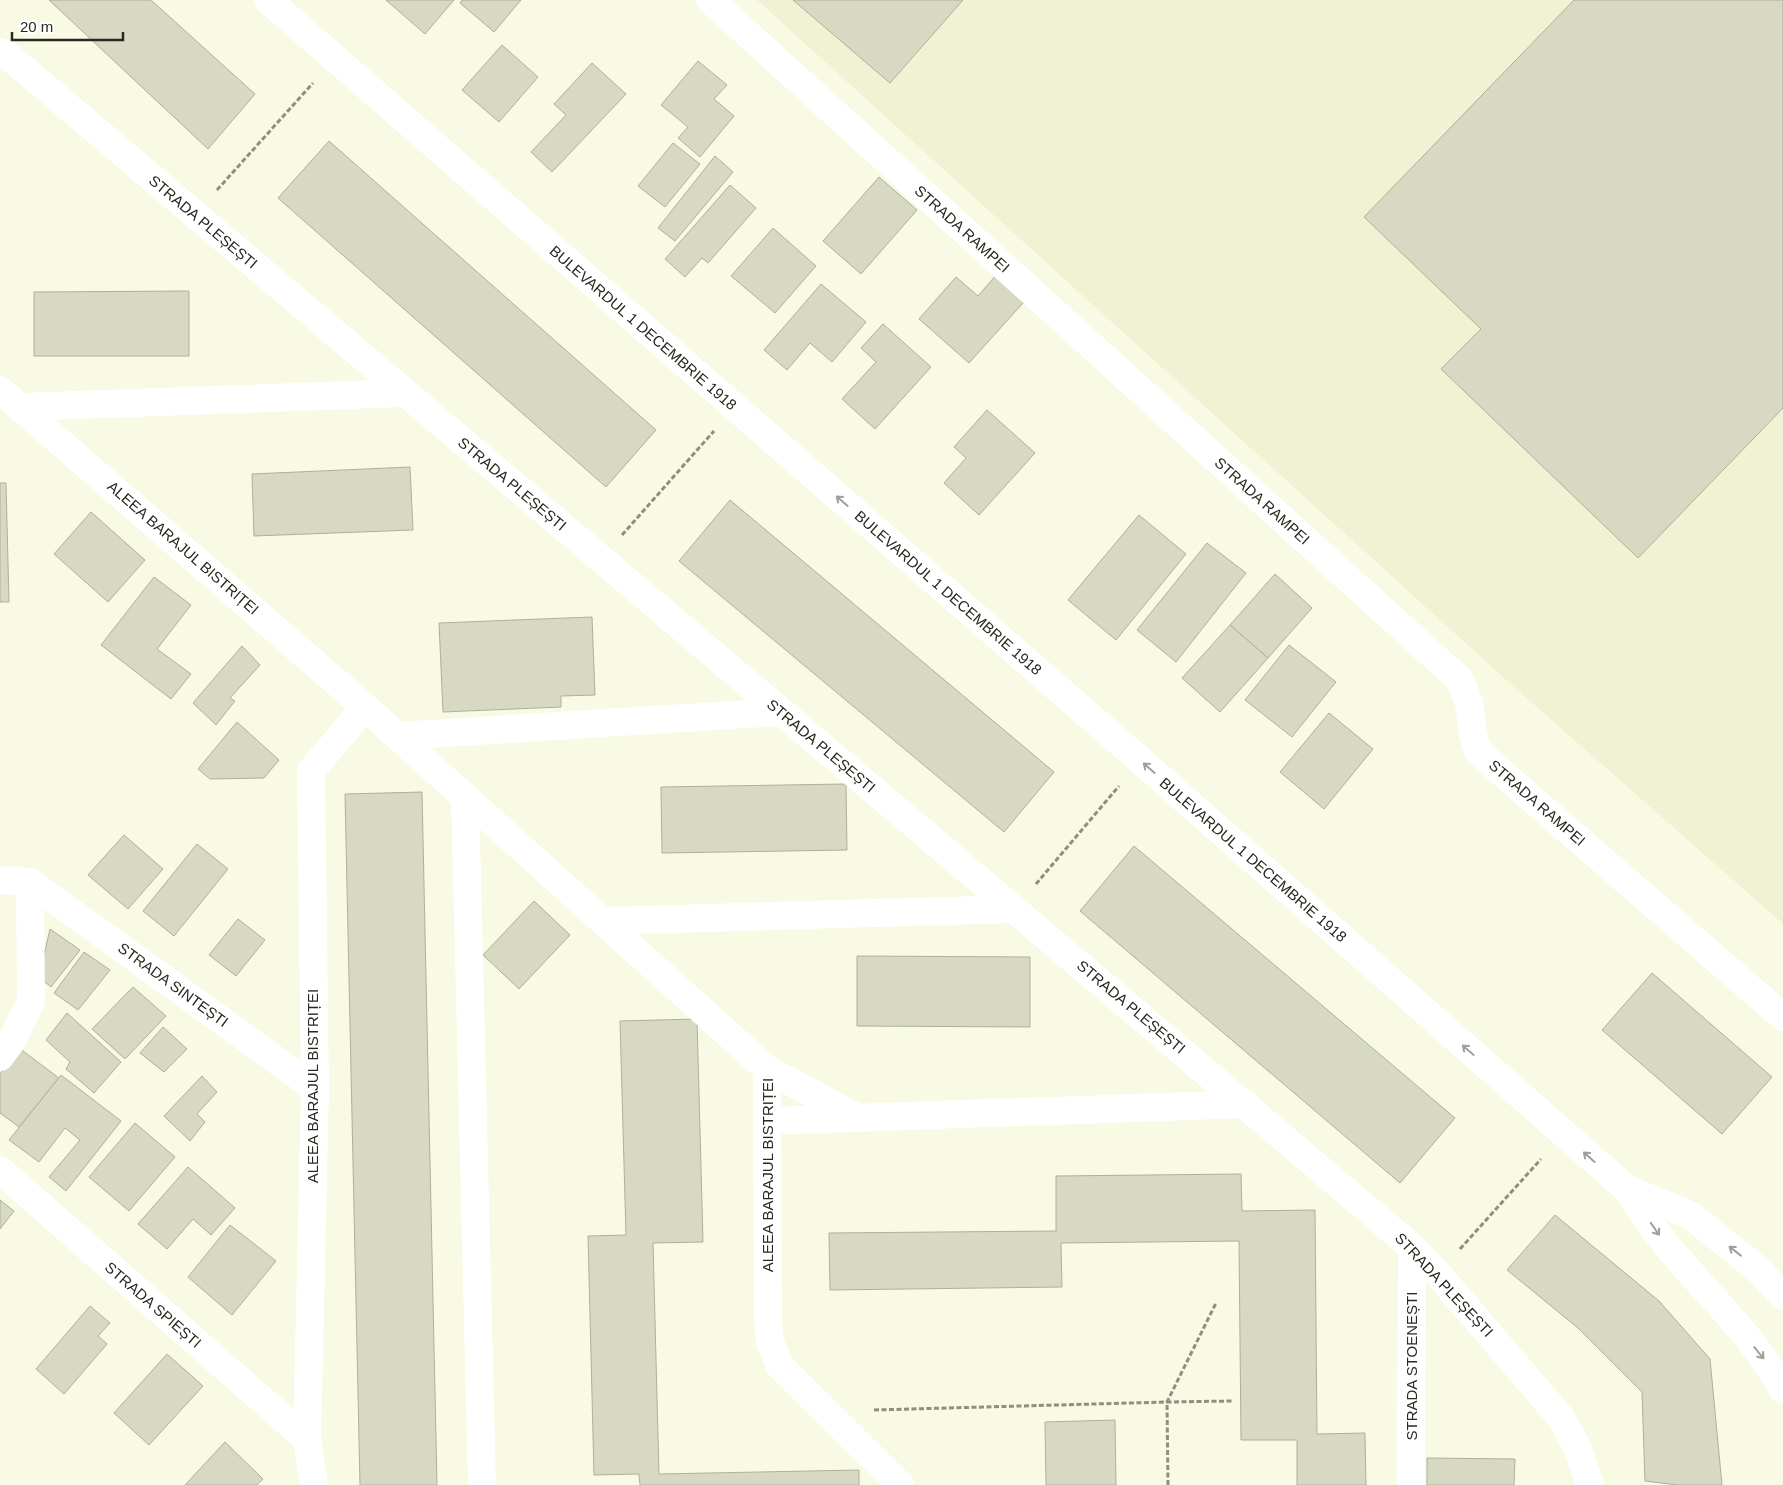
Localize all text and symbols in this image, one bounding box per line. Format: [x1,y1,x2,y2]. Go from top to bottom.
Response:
scale bar [12,10,124,42]
text: 20 m [20,18,53,35]
street label: STRADA PLEȘEȘTI [146,171,261,272]
street label: STRADA RAMPEI [911,182,1013,276]
street label: BULEVARDUL 1 DECEMBRIE 1918 [547,242,740,413]
street label: STRADA PLEȘEȘTI [455,433,570,534]
street label: STRADA RAMPEI [1211,454,1313,548]
street label: ALEEA BARAJUL BISTRIȚEI [104,477,262,618]
one-way arrow [836,495,849,506]
street label: BULEVARDUL 1 DECEMBRIE 1918 [852,507,1045,678]
street label: STRADA PLEȘEȘTI [764,695,879,796]
street label: STRADA RAMPEI [1486,756,1589,849]
one-way arrow [1143,763,1156,774]
street label: BULEVARDUL 1 DECEMBRIE 1918 [1157,774,1350,945]
street label: STRADA SINTEȘTI [115,939,232,1030]
street label: STRADA PLEȘEȘTI [1074,956,1189,1057]
street label: ALEEA BARAJUL BISTRIȚEI [304,989,321,1183]
one-way arrow [1461,1044,1474,1055]
street label: ALEEA BARAJUL BISTRIȚEI [759,1078,776,1272]
one-way arrow [1583,1152,1596,1163]
one-way arrow [1650,1222,1660,1236]
street label: STRADA PLEȘEȘTI [1392,1229,1497,1340]
one-way arrow [1729,1245,1742,1256]
street label: STRADA SPIEȘTI [102,1258,205,1351]
street label: STRADA STOENEȘTI [1403,1292,1420,1440]
one-way arrow [1754,1346,1765,1359]

